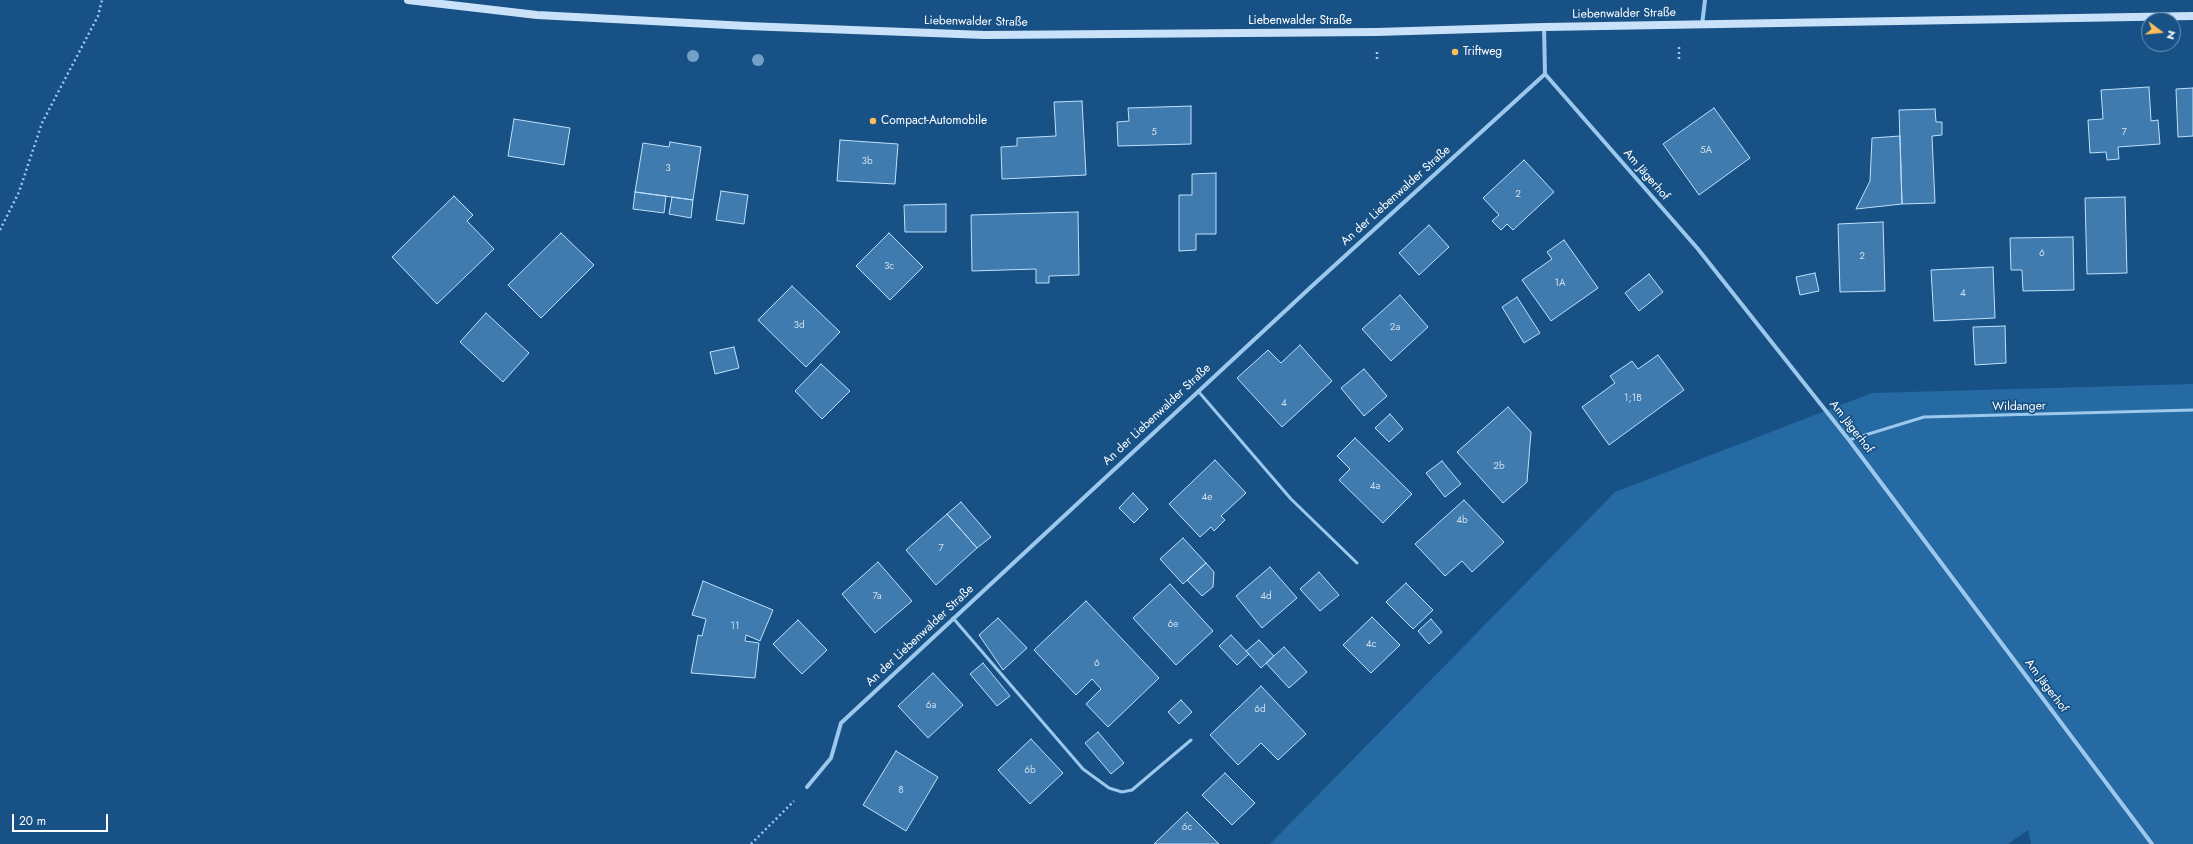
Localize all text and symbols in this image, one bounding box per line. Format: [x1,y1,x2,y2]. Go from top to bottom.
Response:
street label: Liebenwalder Straße [1572,6,1676,22]
north arrow [2141,12,2181,52]
street label: Liebenwalder Straße [924,14,1028,30]
street label: Liebenwalder Straße [1248,14,1352,28]
text: N [2163,29,2180,41]
place label: Triftweg [1463,45,1502,59]
marker: Triftweg [1450,47,1460,57]
place label: Compact-Automobile [881,114,987,128]
marker: Compact-Automobile [868,116,878,126]
house number: 5 [1151,127,1157,139]
house number: 7 [2121,127,2127,139]
street label: An der Liebenwalder Straße [1338,143,1454,249]
house number: 5A [1700,145,1712,157]
street label: Am Jägerhof [1620,147,1672,203]
house number: 3b [861,156,873,168]
house number: 3 [665,163,671,175]
house number: 2 [1515,189,1521,201]
house number: 6 [2039,248,2045,260]
house number: 2 [1859,251,1865,263]
house number: 3c [884,261,894,273]
house number: 1A [1554,278,1566,290]
house number: 4 [1960,288,1966,300]
house number: 3d [793,320,805,332]
house number: 2a [1390,322,1400,334]
street label: An der Liebenwalder Straße [1100,361,1214,469]
house number: 1;1B [1624,393,1642,405]
house number: 4 [1281,398,1287,410]
street label: Am Jägerhof [1826,398,1876,456]
street label: Wildanger [1992,399,2046,415]
house number: 2b [1493,461,1505,473]
house number: 4a [1370,481,1380,493]
house number: 4e [1202,492,1212,504]
house number: 4b [1456,515,1468,527]
house number: 7 [938,543,944,555]
street label: An der Liebenwalder Straße [863,582,977,690]
house number: 7a [872,591,882,603]
house number: 4d [1260,591,1272,603]
house number: 6e [1168,619,1178,631]
house number: 11 [731,621,739,633]
house number: 4c [1366,639,1376,651]
street label: Am Jägerhof [2021,657,2071,715]
house number: 6 [1094,658,1100,670]
house number: 6a [926,700,936,712]
house number: 6d [1254,704,1266,716]
house number: 6b [1024,765,1036,777]
house number: 8 [898,785,904,797]
scale bar [14,806,110,832]
text: 20 m [19,812,46,830]
house number: 6c [1182,822,1192,834]

